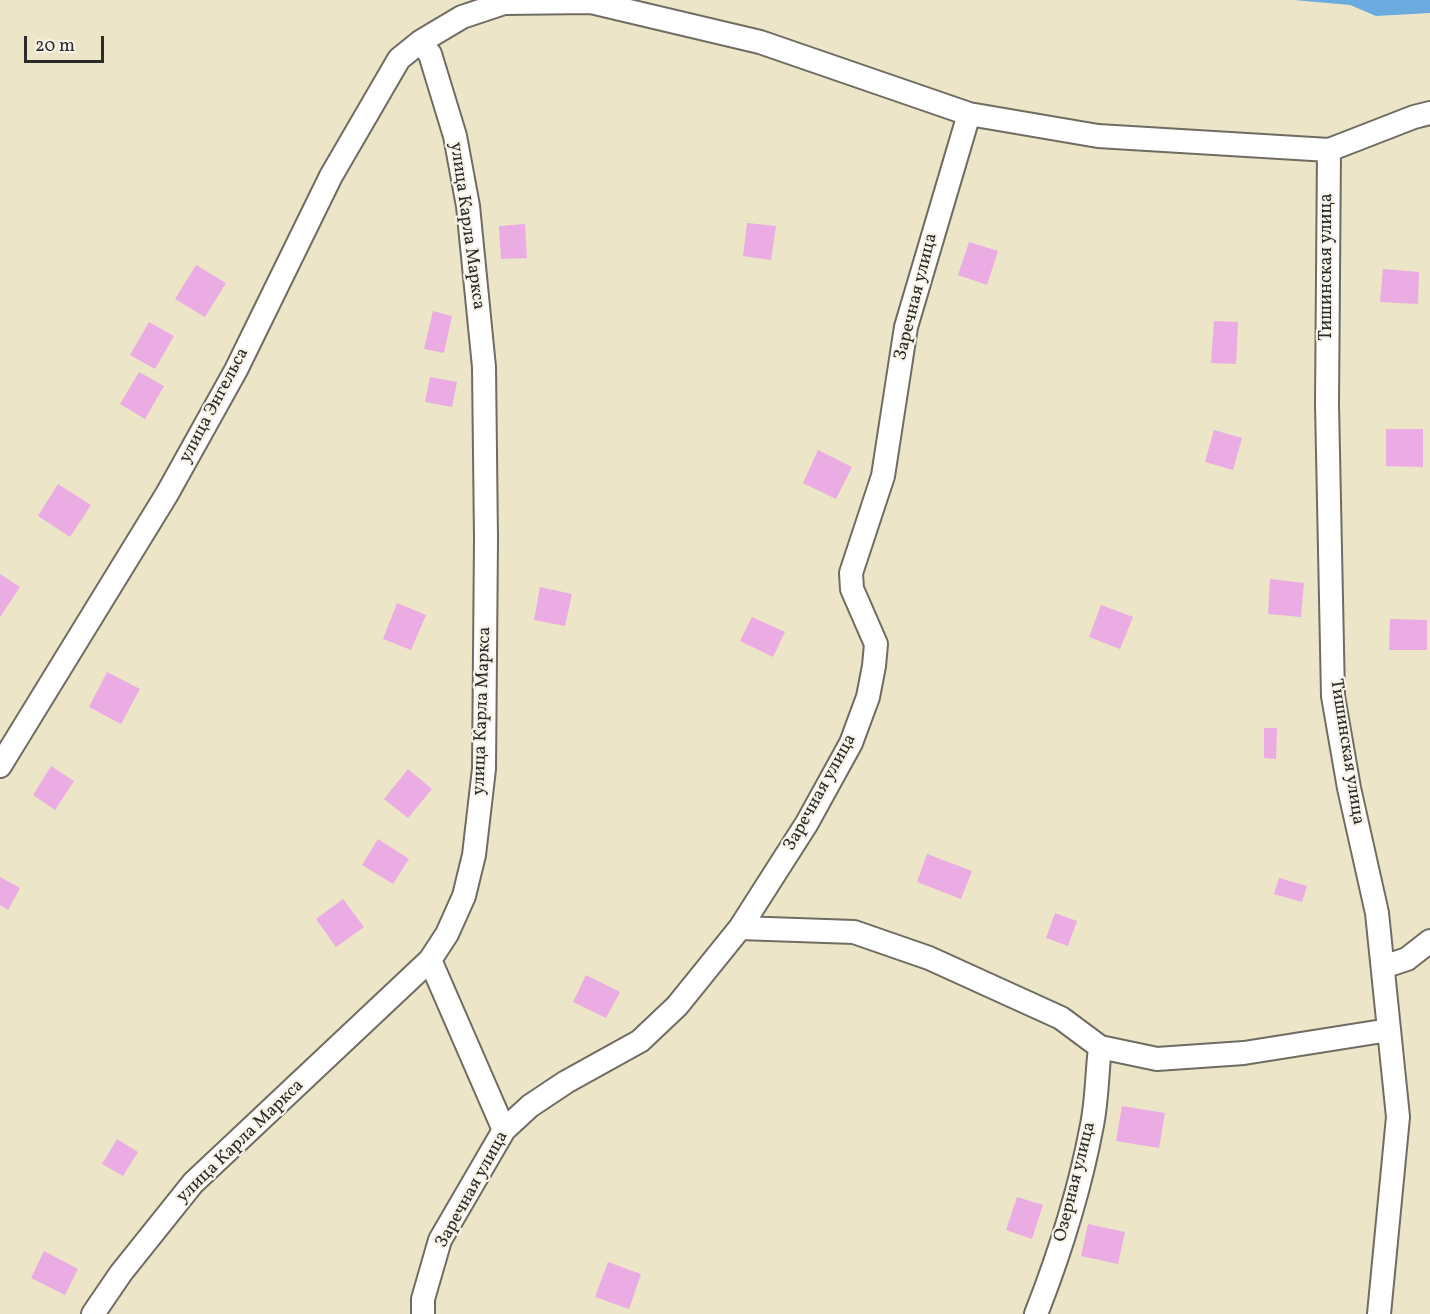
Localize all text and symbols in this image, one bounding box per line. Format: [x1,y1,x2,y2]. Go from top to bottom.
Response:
scale bar [27,24,106,62]
text: 20 m [35,34,75,59]
street label: улица Карла Маркса [444,141,488,311]
street label: Тишинская улица [1317,193,1339,341]
street label: Заречная улица [891,231,943,363]
street label: улица Энгельса [176,345,254,467]
street label: улица Карла Маркса [469,626,497,796]
street label: Тишинская улица [1324,678,1368,826]
street label: Заречная улица [780,731,862,855]
street label: улица Карла Маркса [173,1076,309,1208]
street label: Озерная улица [1051,1120,1101,1244]
street label: Заречная улица [432,1128,514,1252]

